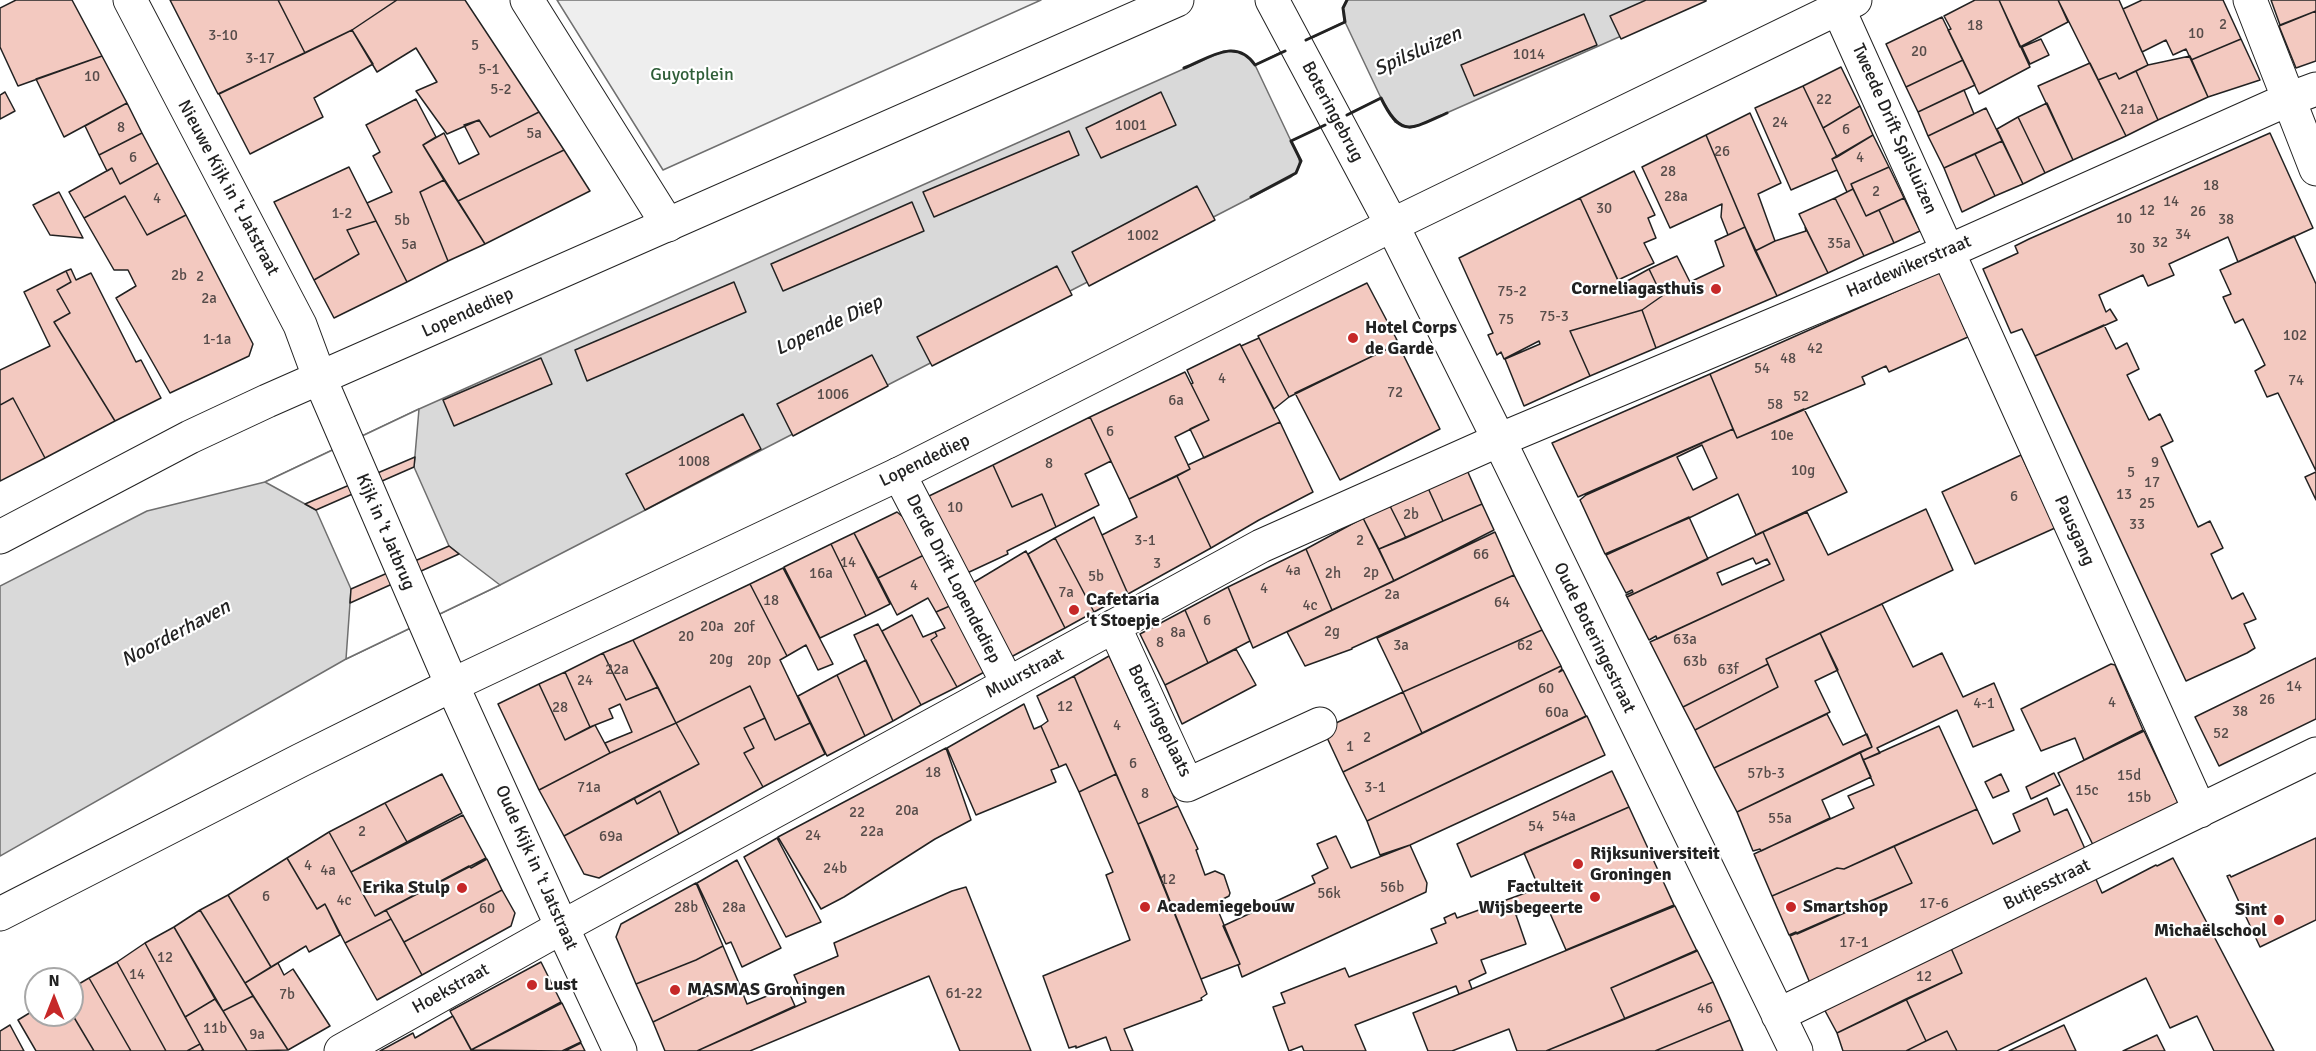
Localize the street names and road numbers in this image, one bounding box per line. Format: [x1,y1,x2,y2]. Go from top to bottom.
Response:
street label: Tweede Drift Spilsluizen [1847,41,1941,217]
street label: Boteringebrug [1296,58,1368,166]
street label: Nieuwe Kijk in 't Jatstraat [173,97,283,279]
street label: Hardewikerstraat [1843,231,1975,303]
street label: Lopendediep [419,283,517,343]
street label: Lopendediep [876,430,974,492]
street label: Kijk in 't Jatbrug [351,470,419,594]
street label: Derde Drift Lopendediep [901,491,1005,667]
street label: Pausgang [2049,493,2099,569]
street label: Oude Boteringestraat [1548,559,1640,717]
street label: Muurstraat [982,644,1068,704]
street label: Boteringeplaats [1122,661,1196,781]
street label: Oude Kijk in 't Jatstraat [490,782,582,954]
street label: Butjesstraat [2000,855,2094,915]
street label: Hoekstraat [409,959,493,1019]

